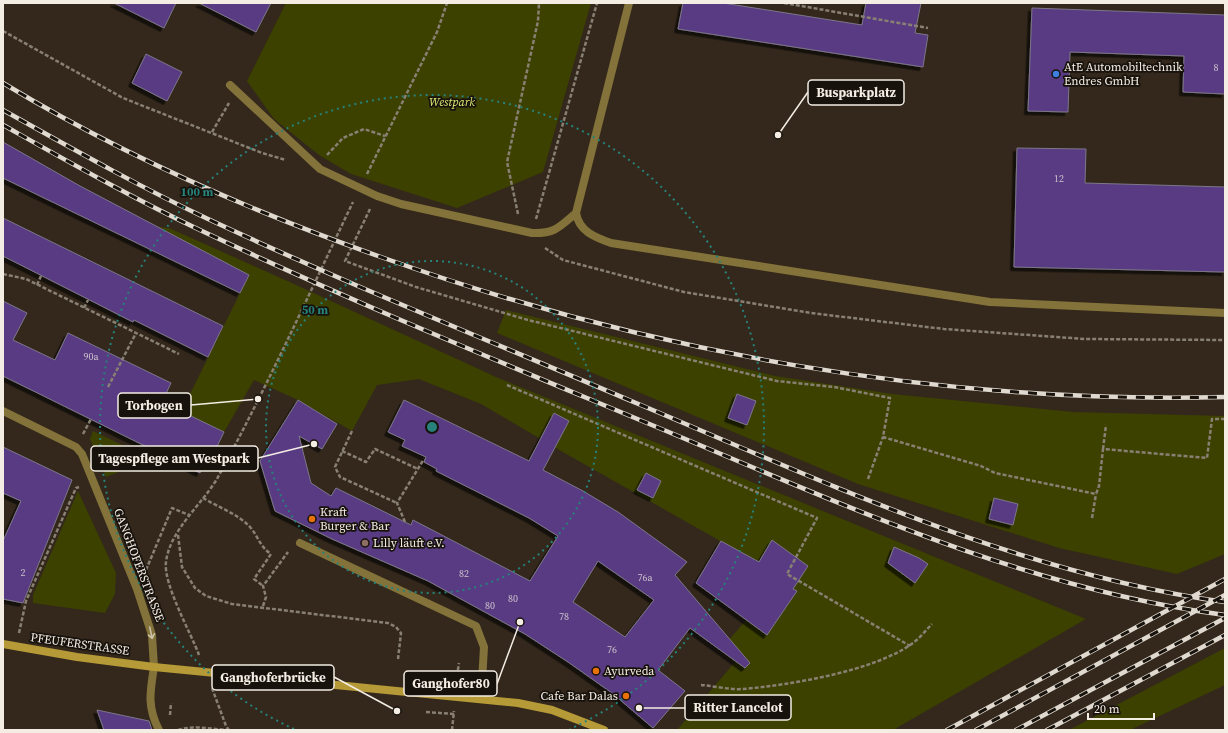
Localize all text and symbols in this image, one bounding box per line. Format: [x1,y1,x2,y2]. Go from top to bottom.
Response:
place label: AtE Automobiltechnik Endres GmbH [1064,59,1183,89]
house number: 8 [1214,61,1219,74]
marker: AtE Automobiltechnik Endres GmbH [1051,69,1061,79]
callout: Busparkplatz [808,80,904,105]
text: Busparkplatz [816,84,896,101]
park label: Westpark [429,94,475,110]
house number: 12 [1054,172,1064,185]
text: 100 m [181,184,214,200]
text: 50 m [302,302,328,318]
house number: 90a [83,350,99,363]
callout: Torbogen [118,393,191,418]
text: Torbogen [125,397,183,414]
centre of rings [425,420,439,434]
callout: Tagespflege am Westpark [91,446,258,471]
text: Tagespflege am Westpark [98,450,250,467]
place label: Kraft Burger & Bar [320,504,389,534]
street label: GANGHOFERSTRASSE [110,506,168,624]
marker: Kraft Burger & Bar [307,514,317,524]
place label: Lilly läuft e.V. [373,535,445,551]
marker: Lilly läuft e.V. [360,538,370,548]
house number: 2 [21,566,26,579]
house number: 82 [459,567,469,580]
house number: 76a [637,571,653,584]
house number: 80 [508,592,518,605]
house number: 80 [485,599,495,612]
house number: 78 [559,610,569,623]
one-way arrow [148,626,156,639]
street label: PFEUFERSTRASSE [30,629,130,659]
house number: 76 [607,643,617,656]
place label: Ayurveda [604,663,655,679]
callout: Ganghoferbrücke [212,665,334,690]
marker: Ayurveda [591,666,601,676]
text: Ganghoferbrücke [220,669,326,686]
callout: Ganghofer80 [404,671,497,696]
text: Ganghofer80 [412,675,490,692]
place label: Cafe Bar Dalas [540,688,618,704]
marker: Cafe Bar Dalas [621,691,631,701]
callout: Ritter Lancelot [685,695,791,720]
scale bar [1088,695,1154,721]
text: Ritter Lancelot [693,699,783,716]
text: 20 m [1094,701,1120,717]

